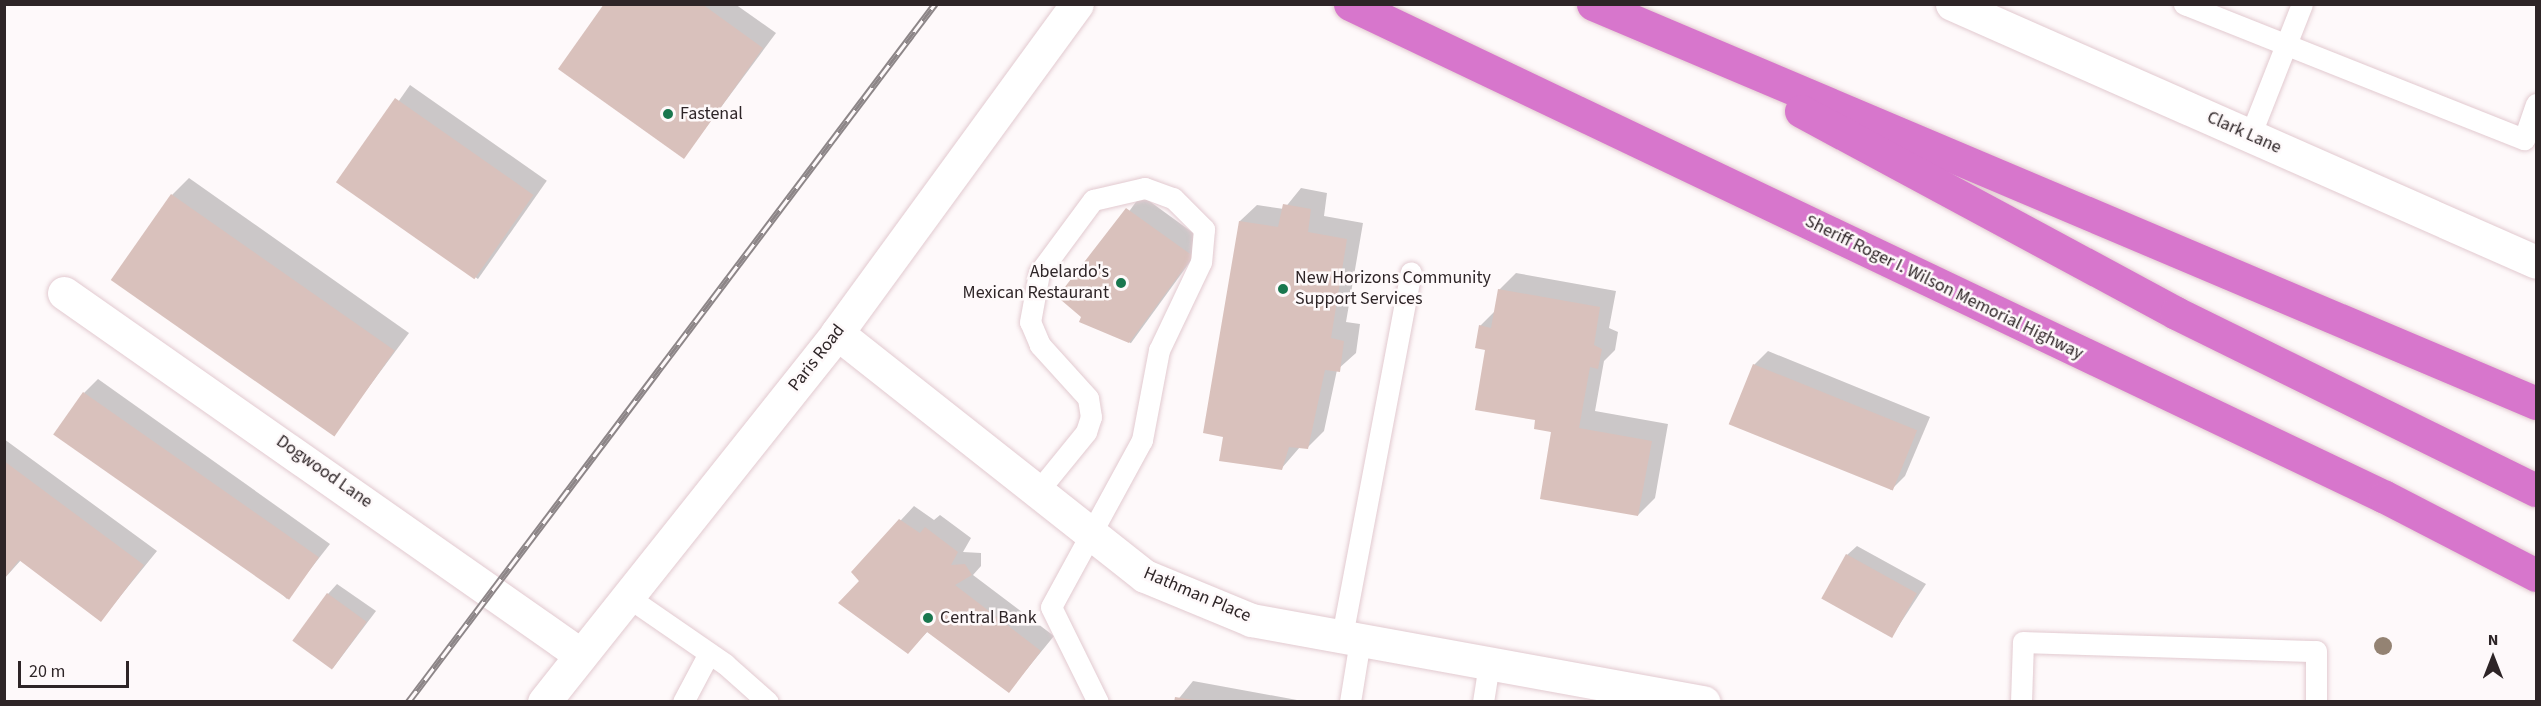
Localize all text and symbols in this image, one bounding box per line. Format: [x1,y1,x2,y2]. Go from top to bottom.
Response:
place label: Fastenal [680,103,743,125]
marker: Fastenal [661,107,675,121]
street label: Clark Lane [2203,107,2285,159]
street label: Sheriff Roger I. Wilson Memorial Highway [1801,211,2087,365]
place label: Abelardo's Mexican Restaurant [963,262,1109,304]
place label: New Horizons Community Support Services [1295,268,1491,310]
marker: Abelardo's Mexican Restaurant [1114,276,1128,290]
marker: New Horizons Community Support Services [1276,282,1290,296]
street label: Paris Road [784,320,850,396]
street label: Dogwood Lane [272,431,376,513]
street label: Hathman Place [1140,563,1254,627]
place label: Central Bank [940,607,1037,629]
marker: Central Bank [921,611,935,625]
north arrow [2463,628,2523,688]
text: N [2488,629,2498,651]
scale bar [21,649,132,687]
text: 20 m [29,659,65,684]

